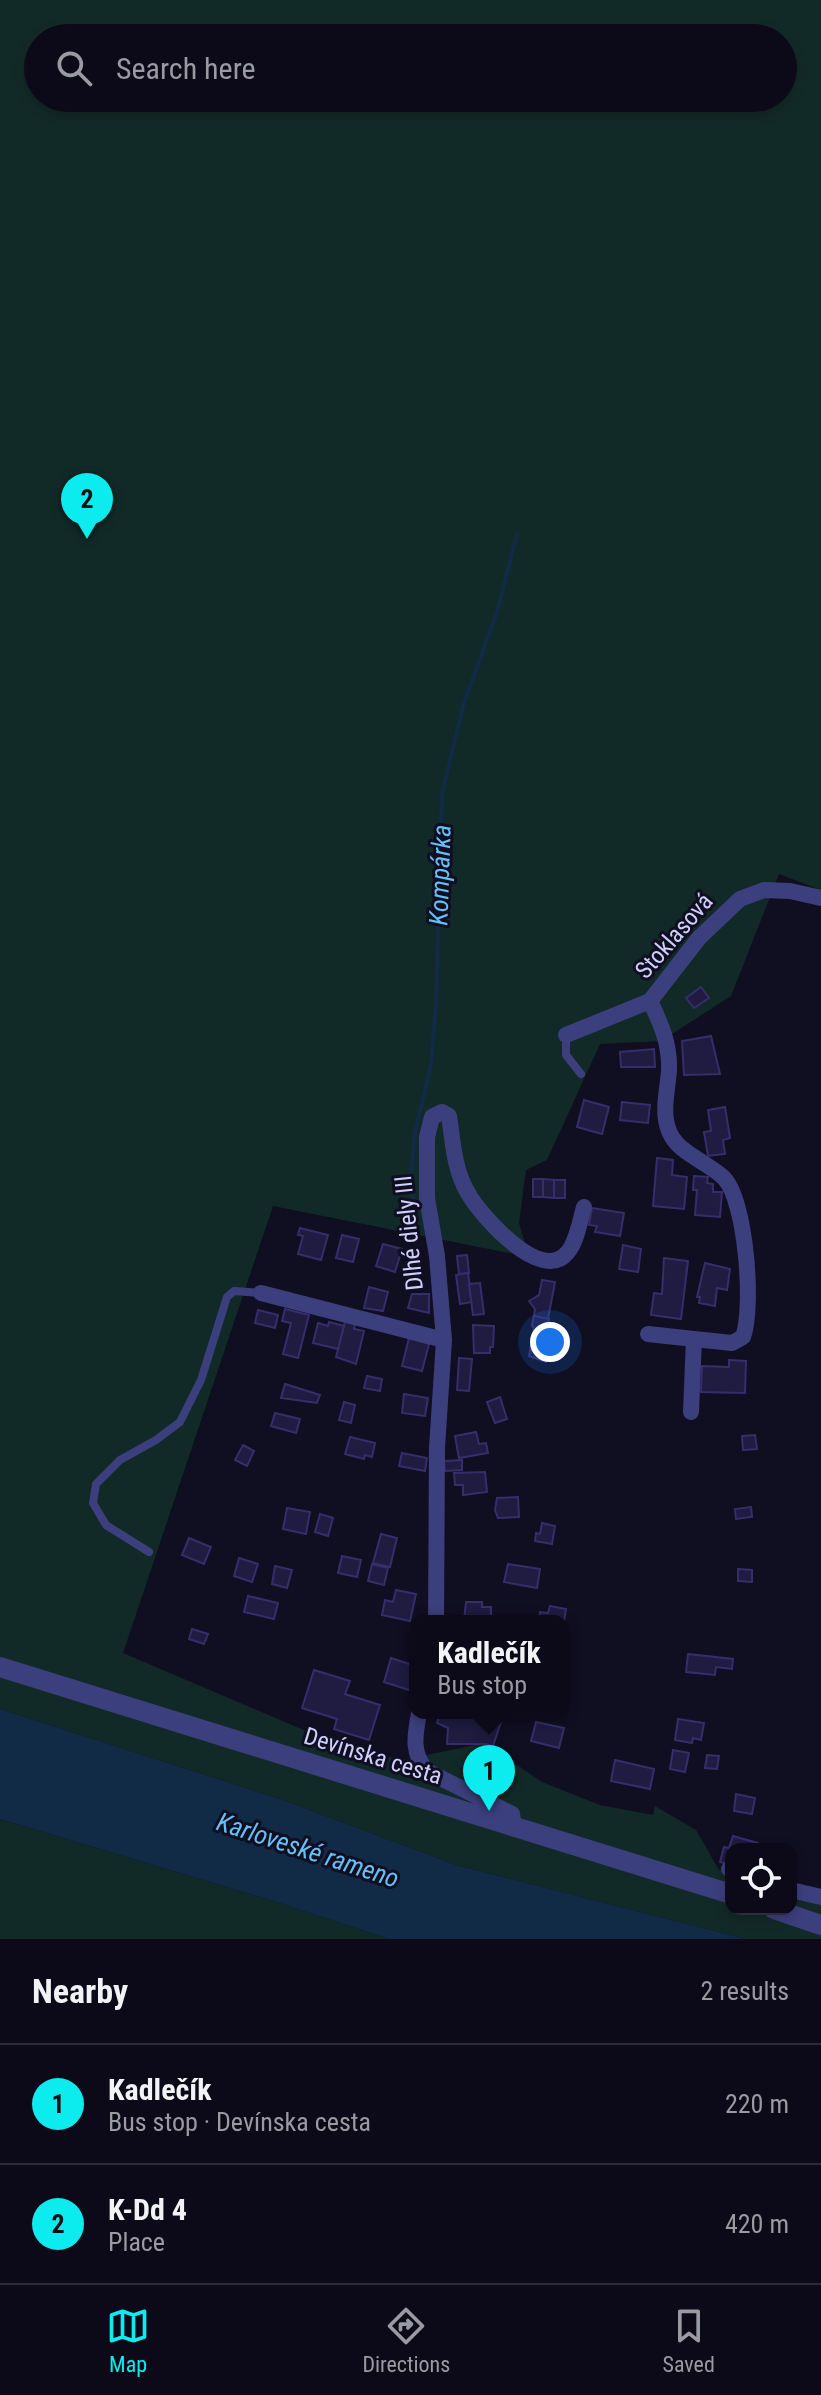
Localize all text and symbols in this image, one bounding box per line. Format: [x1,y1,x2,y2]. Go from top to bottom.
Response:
search box [24,24,797,112]
icon: search [52,46,96,90]
text: Search here [116,51,256,86]
pin: 2 [61,473,113,539]
water label: Kompárka [423,824,457,926]
street label: Stoklasová [629,888,719,984]
street label: Dlhé diely III [389,1174,429,1292]
your location [530,1322,570,1362]
popup [409,1615,569,1719]
text: Kadlečík [437,1635,541,1670]
text: Bus stop [437,1670,527,1700]
street label: Devínska cesta [301,1722,445,1790]
pin: 1 [463,1745,515,1811]
water label: Karloveské rameno [213,1806,403,1894]
map controls [725,1843,797,1915]
button: locate [725,1843,797,1915]
text: Nearby [32,1971,128,2011]
text: 2 results [700,1976,789,2006]
text: Kadlečík [108,2072,212,2107]
text: 1 [51,2089,65,2119]
text: 220 m [725,2089,789,2119]
text: Bus stop · Devínska cesta [108,2107,371,2137]
text: K-Dd 4 [108,2192,187,2227]
text: 2 [51,2209,65,2239]
text: 420 m [725,2209,789,2239]
text: Place [108,2227,165,2257]
tab: Map [106,2304,150,2377]
tab: Directions [362,2304,450,2377]
tab: Saved [663,2304,715,2377]

